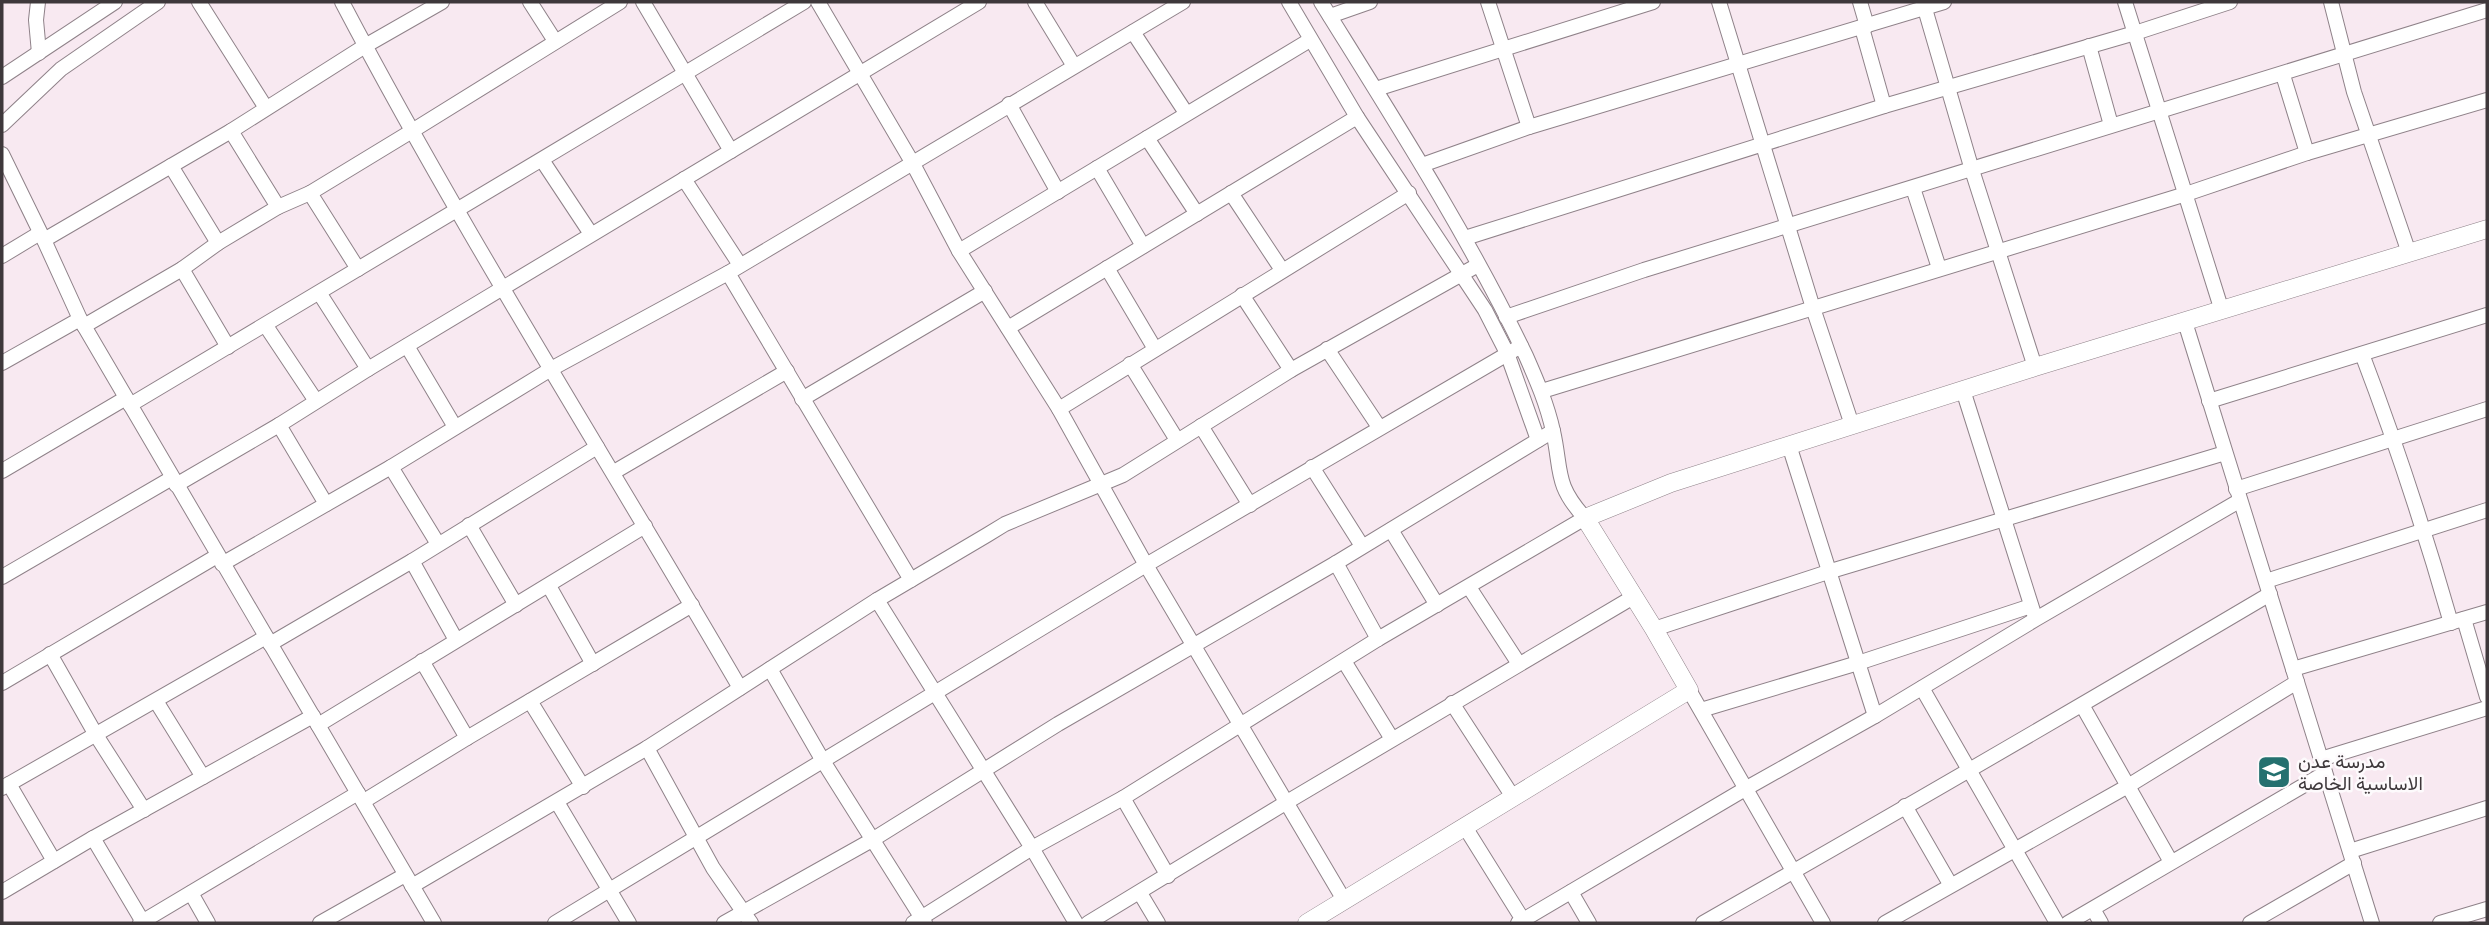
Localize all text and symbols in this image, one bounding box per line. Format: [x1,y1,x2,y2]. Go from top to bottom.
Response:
place label: مدرسة عدن الاساسية الخاصة [2298,750,2423,795]
school or university icon: مدرسة عدن الاساسية الخاصة [2255,753,2293,791]

